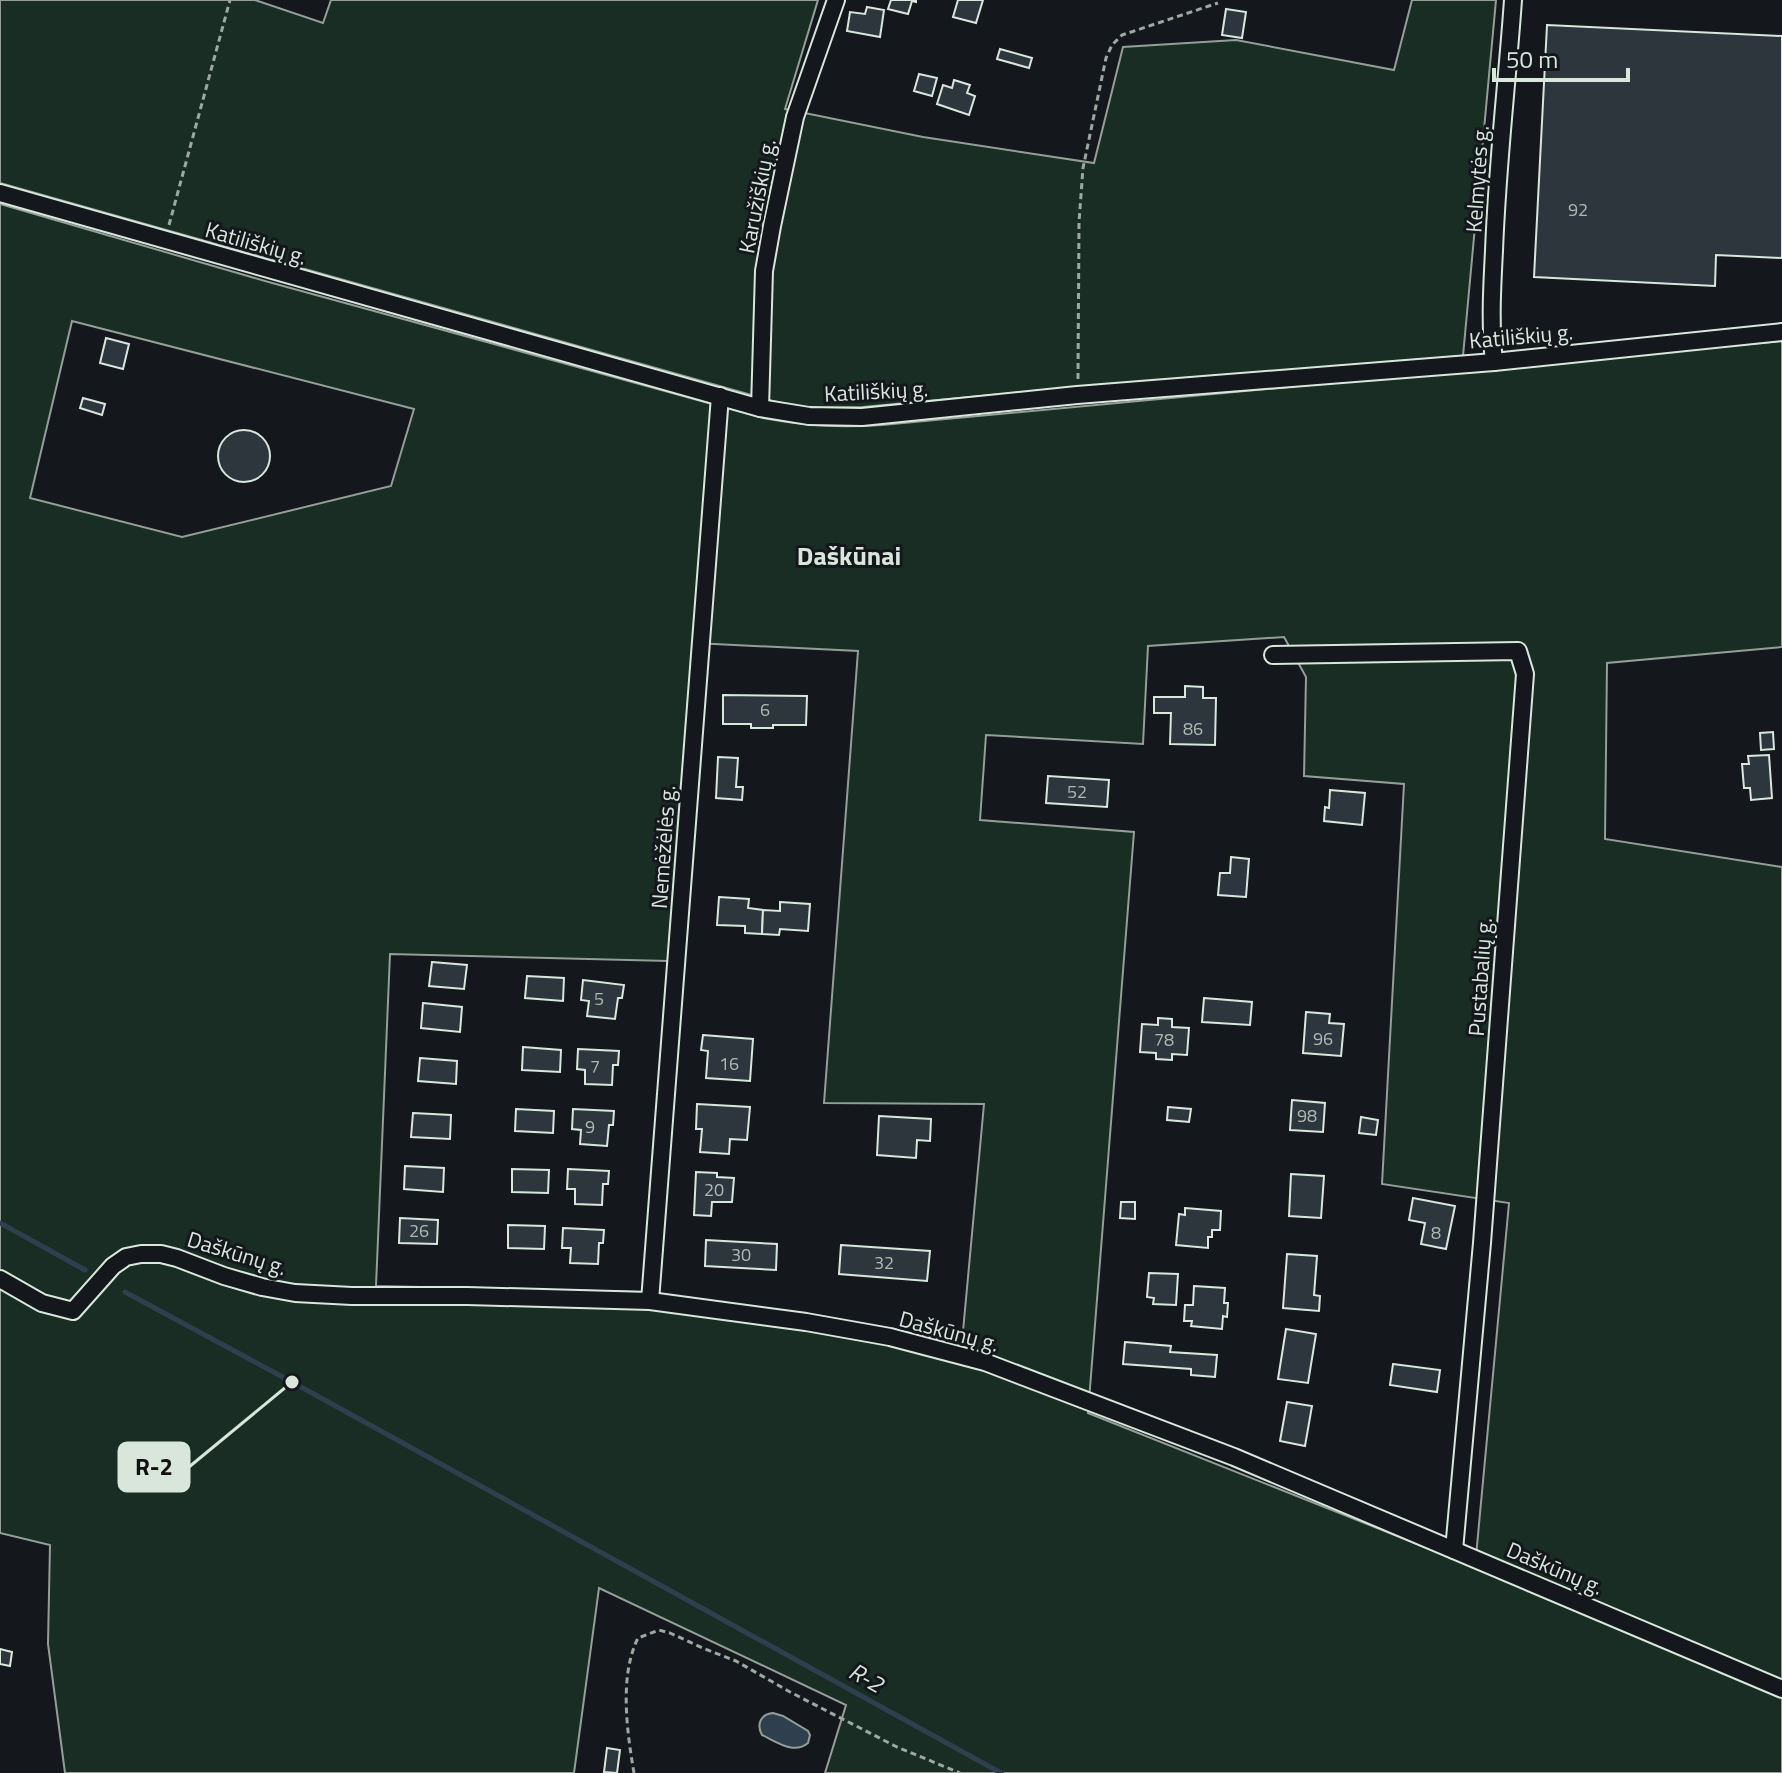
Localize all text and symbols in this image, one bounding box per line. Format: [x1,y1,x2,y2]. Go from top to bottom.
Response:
scale bar [1494,32,1628,82]
text: 50 m [1506,41,1558,77]
street label: Kelmytės g. [1456,124,1498,234]
street label: Karužiškių g. [729,136,785,256]
house number: 92 [1568,196,1588,223]
street label: Katiliškių g. [201,212,311,274]
street label: Katiliškių g. [1468,315,1574,357]
street label: Katiliškių g. [823,371,929,411]
district label: Daškūnai [797,536,901,575]
house number: 6 [760,696,770,723]
house number: 86 [1183,715,1203,742]
house number: 52 [1067,778,1087,805]
street label: Nemėžėlės g. [642,784,684,910]
street label: Pustabalių g. [1459,917,1501,1037]
house number: 5 [594,985,604,1012]
house number: 96 [1313,1025,1333,1052]
house number: 78 [1154,1026,1174,1053]
house number: 16 [719,1050,739,1077]
house number: 7 [590,1053,600,1080]
house number: 98 [1297,1102,1317,1129]
house number: 9 [585,1113,595,1140]
house number: 20 [704,1176,724,1203]
house number: 26 [409,1217,429,1244]
house number: 8 [1431,1219,1441,1246]
street label: Daškūnų g. [183,1222,291,1284]
house number: 30 [731,1241,751,1268]
house number: 32 [874,1249,894,1276]
street label: Daškūnų g. [895,1301,1003,1361]
callout: R-2 [119,1443,189,1491]
text: R-2 [135,1448,173,1484]
street label: Daškūnų g. [1501,1532,1609,1604]
water label: R-2 [843,1653,892,1702]

